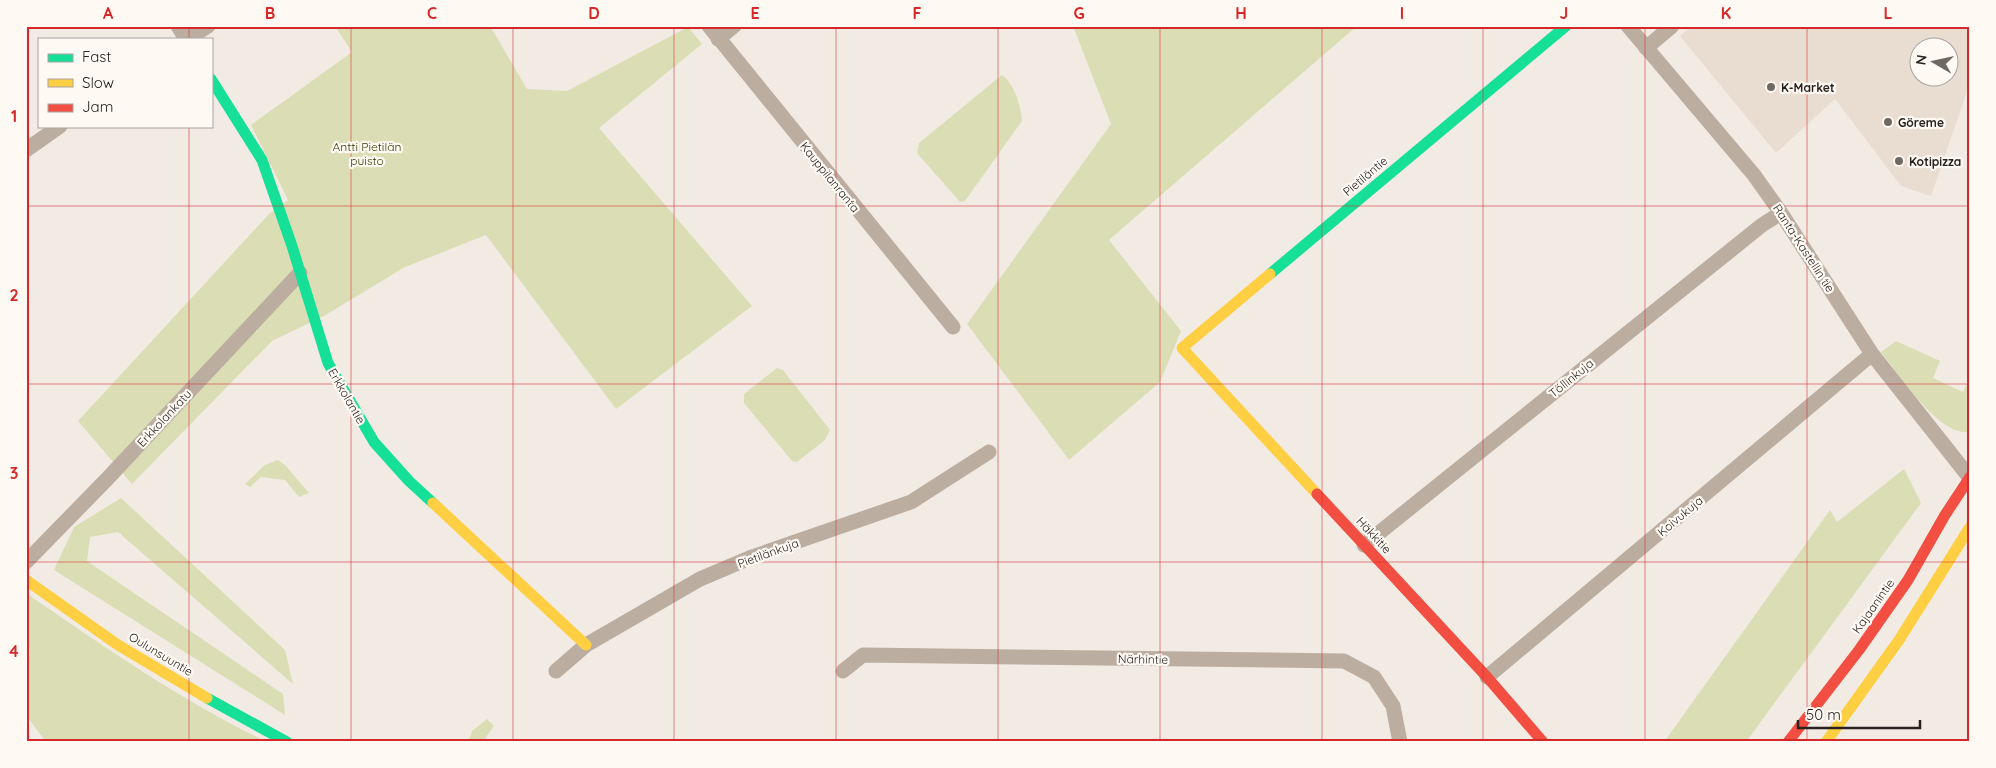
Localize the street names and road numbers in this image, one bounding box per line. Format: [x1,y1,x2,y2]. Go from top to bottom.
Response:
street label: Kauppilanranta [797,139,863,215]
street label: Pietiläntie [1340,153,1390,199]
street label: Ranta-Kastellin tie [1770,201,1838,295]
street label: Töllinkuja [1546,355,1596,401]
street label: Erkkolantie [325,366,369,427]
street label: Erkkolankatu [134,386,194,450]
street label: Koivukuja [1654,493,1706,539]
street label: Häkkitie [1353,514,1395,557]
street label: Pietilänkuja [735,535,801,571]
street label: Kajaanintie [1849,576,1897,636]
street label: Oulunsuuntie [126,629,196,679]
street label: Närhintie [1118,651,1169,667]

